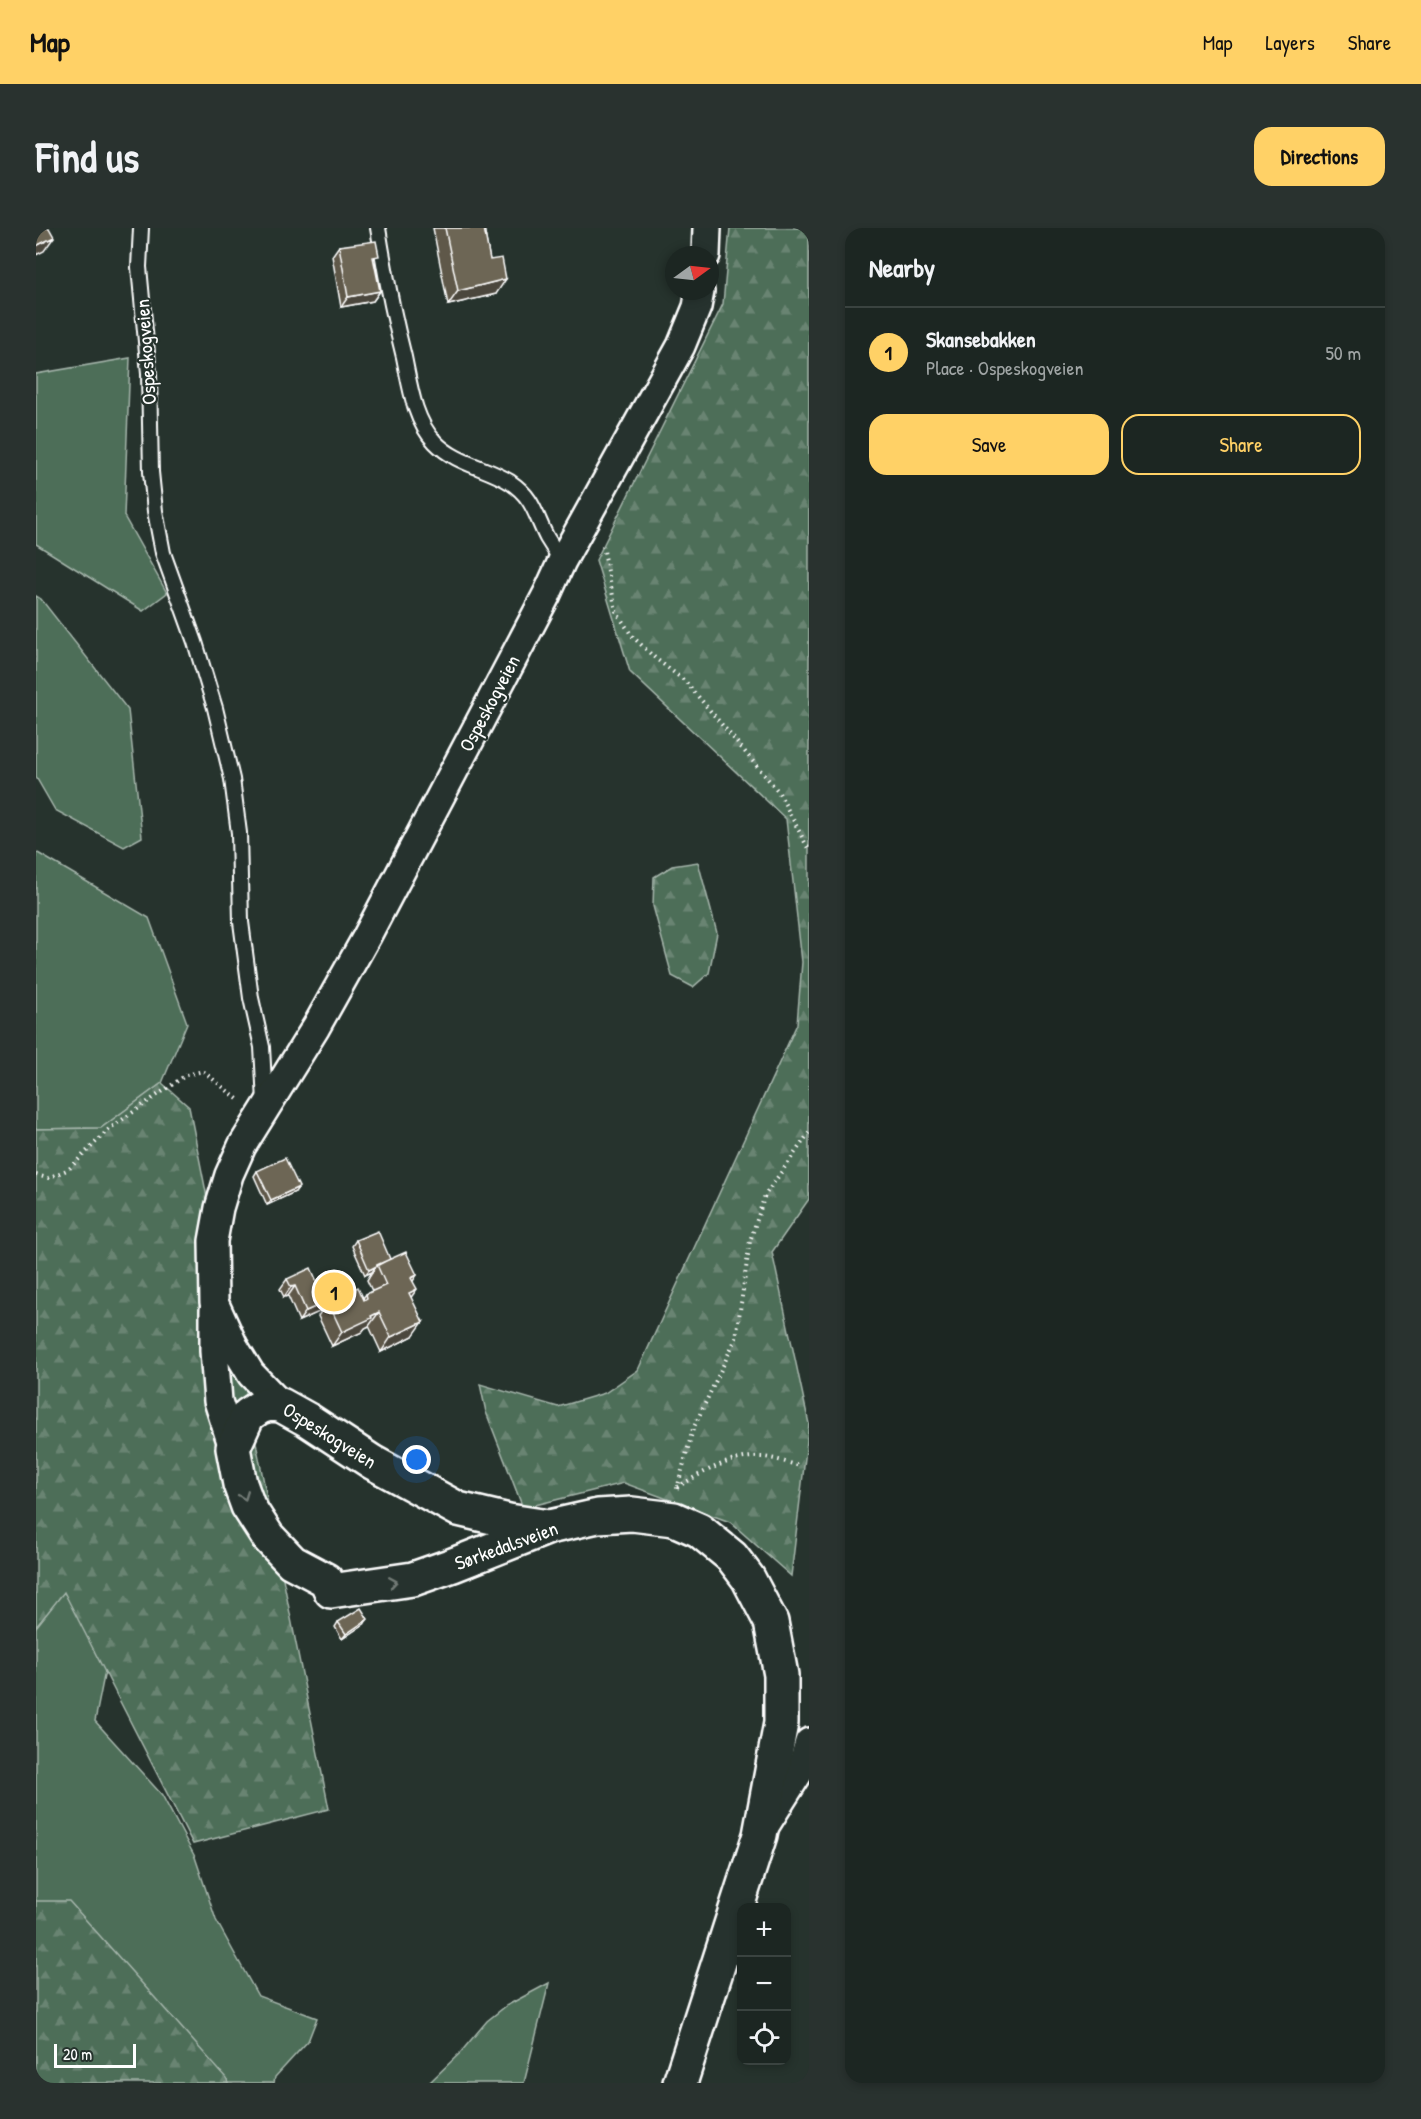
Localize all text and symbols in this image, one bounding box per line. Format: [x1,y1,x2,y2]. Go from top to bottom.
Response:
text: Map [30,23,70,61]
text: Map [1203,28,1232,57]
text: Layers [1265,28,1315,57]
text: Share [1348,28,1391,57]
button: Directions [1254,127,1385,186]
text: Find us [36,128,139,185]
north arrow [665,246,719,300]
text: Nearby [869,250,935,285]
street label: Ospeskogveien [128,298,162,406]
text: Skansebakken [926,324,1036,354]
text: 1 [885,339,892,366]
text: 50 m [1325,339,1361,366]
text: Place · Ospeskogveien [926,354,1083,381]
button: Save [869,414,1109,475]
button: Share [1121,414,1361,475]
street label: Ospeskogveien [452,650,526,756]
pin: 1 [314,1270,354,1314]
street label: Ospeskogveien [278,1396,382,1474]
your location [402,1445,431,1474]
one-way arrow [237,1490,250,1501]
street label: Sørkedalsveien [451,1514,561,1576]
one-way arrow [388,1576,397,1588]
map controls [737,1903,791,2065]
button: + [737,1903,791,1957]
button: − [737,1957,791,2011]
button: locate [737,2011,791,2065]
scale bar [54,2041,136,2068]
text: 20 m [63,2043,92,2065]

